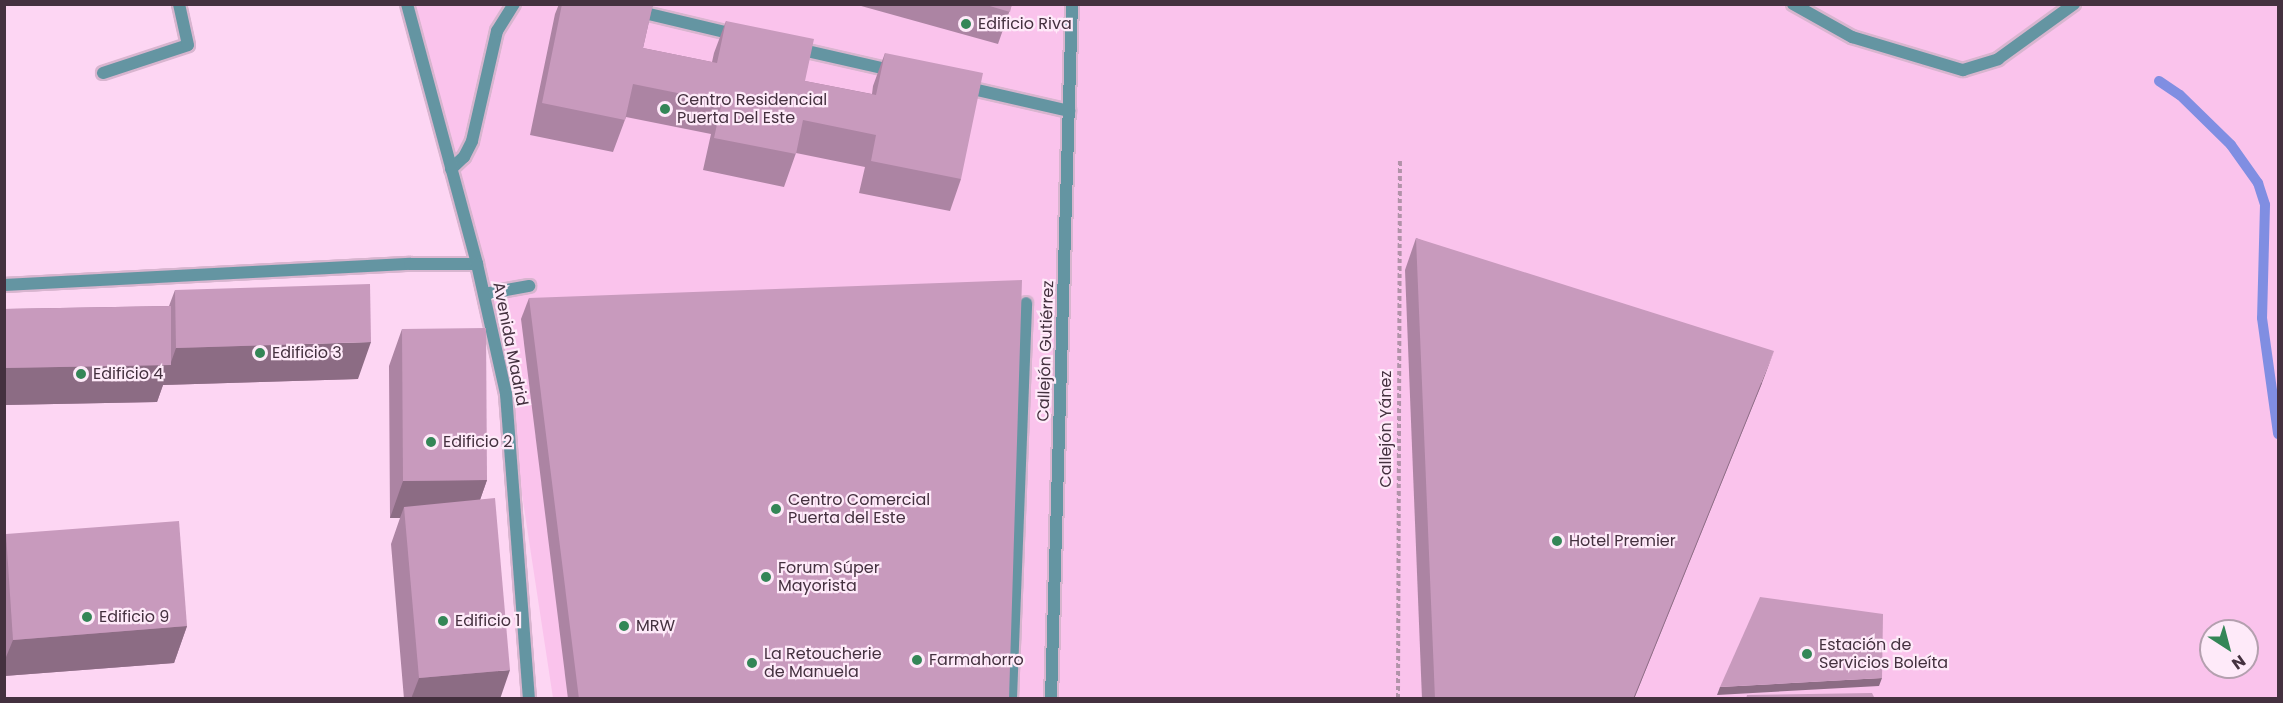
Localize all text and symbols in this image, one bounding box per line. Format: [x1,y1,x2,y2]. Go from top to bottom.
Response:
place label: Edificio Riva [978,14,1072,34]
marker: Edificio Riva [959,17,973,31]
place label: Centro Residencial Puerta Del Este [677,90,827,128]
marker: Centro Residencial Puerta Del Este [658,102,672,116]
street label: Avenida Madrid [489,280,531,408]
street label: Callejón Gutiérrez [1034,280,1058,422]
place label: Edificio 3 [272,343,342,363]
marker: Edificio 3 [253,346,267,360]
place label: Edificio 4 [93,364,163,384]
marker: Edificio 4 [74,367,88,381]
street label: Callejón Yánez [1376,370,1396,488]
place label: Edificio 2 [443,432,513,452]
marker: Edificio 2 [424,435,438,449]
place label: Centro Comercial Puerta del Este [788,490,930,528]
marker: Centro Comercial Puerta del Este [769,502,783,516]
place label: Hotel Premier [1569,531,1676,551]
marker: Hotel Premier [1550,534,1564,548]
place label: Forum Súper Mayorista [778,558,880,596]
marker: Forum Súper Mayorista [759,570,773,584]
place label: Edificio 9 [99,607,169,627]
marker: Edificio 9 [80,610,94,624]
place label: Edificio 1 [455,611,520,631]
marker: Edificio 1 [436,614,450,628]
place label: MRW [636,616,675,636]
marker: MRW [617,619,631,633]
north arrow [2199,619,2259,679]
place label: Estación de Servicios Boleíta [1819,635,1948,673]
place label: La Retoucherie de Manuela [764,644,882,682]
marker: Estación de Servicios Boleíta [1800,647,1814,661]
place label: Farmahorro [929,650,1024,670]
text: N [2227,650,2250,675]
marker: Farmahorro [910,653,924,667]
marker: La Retoucherie de Manuela [745,656,759,670]

